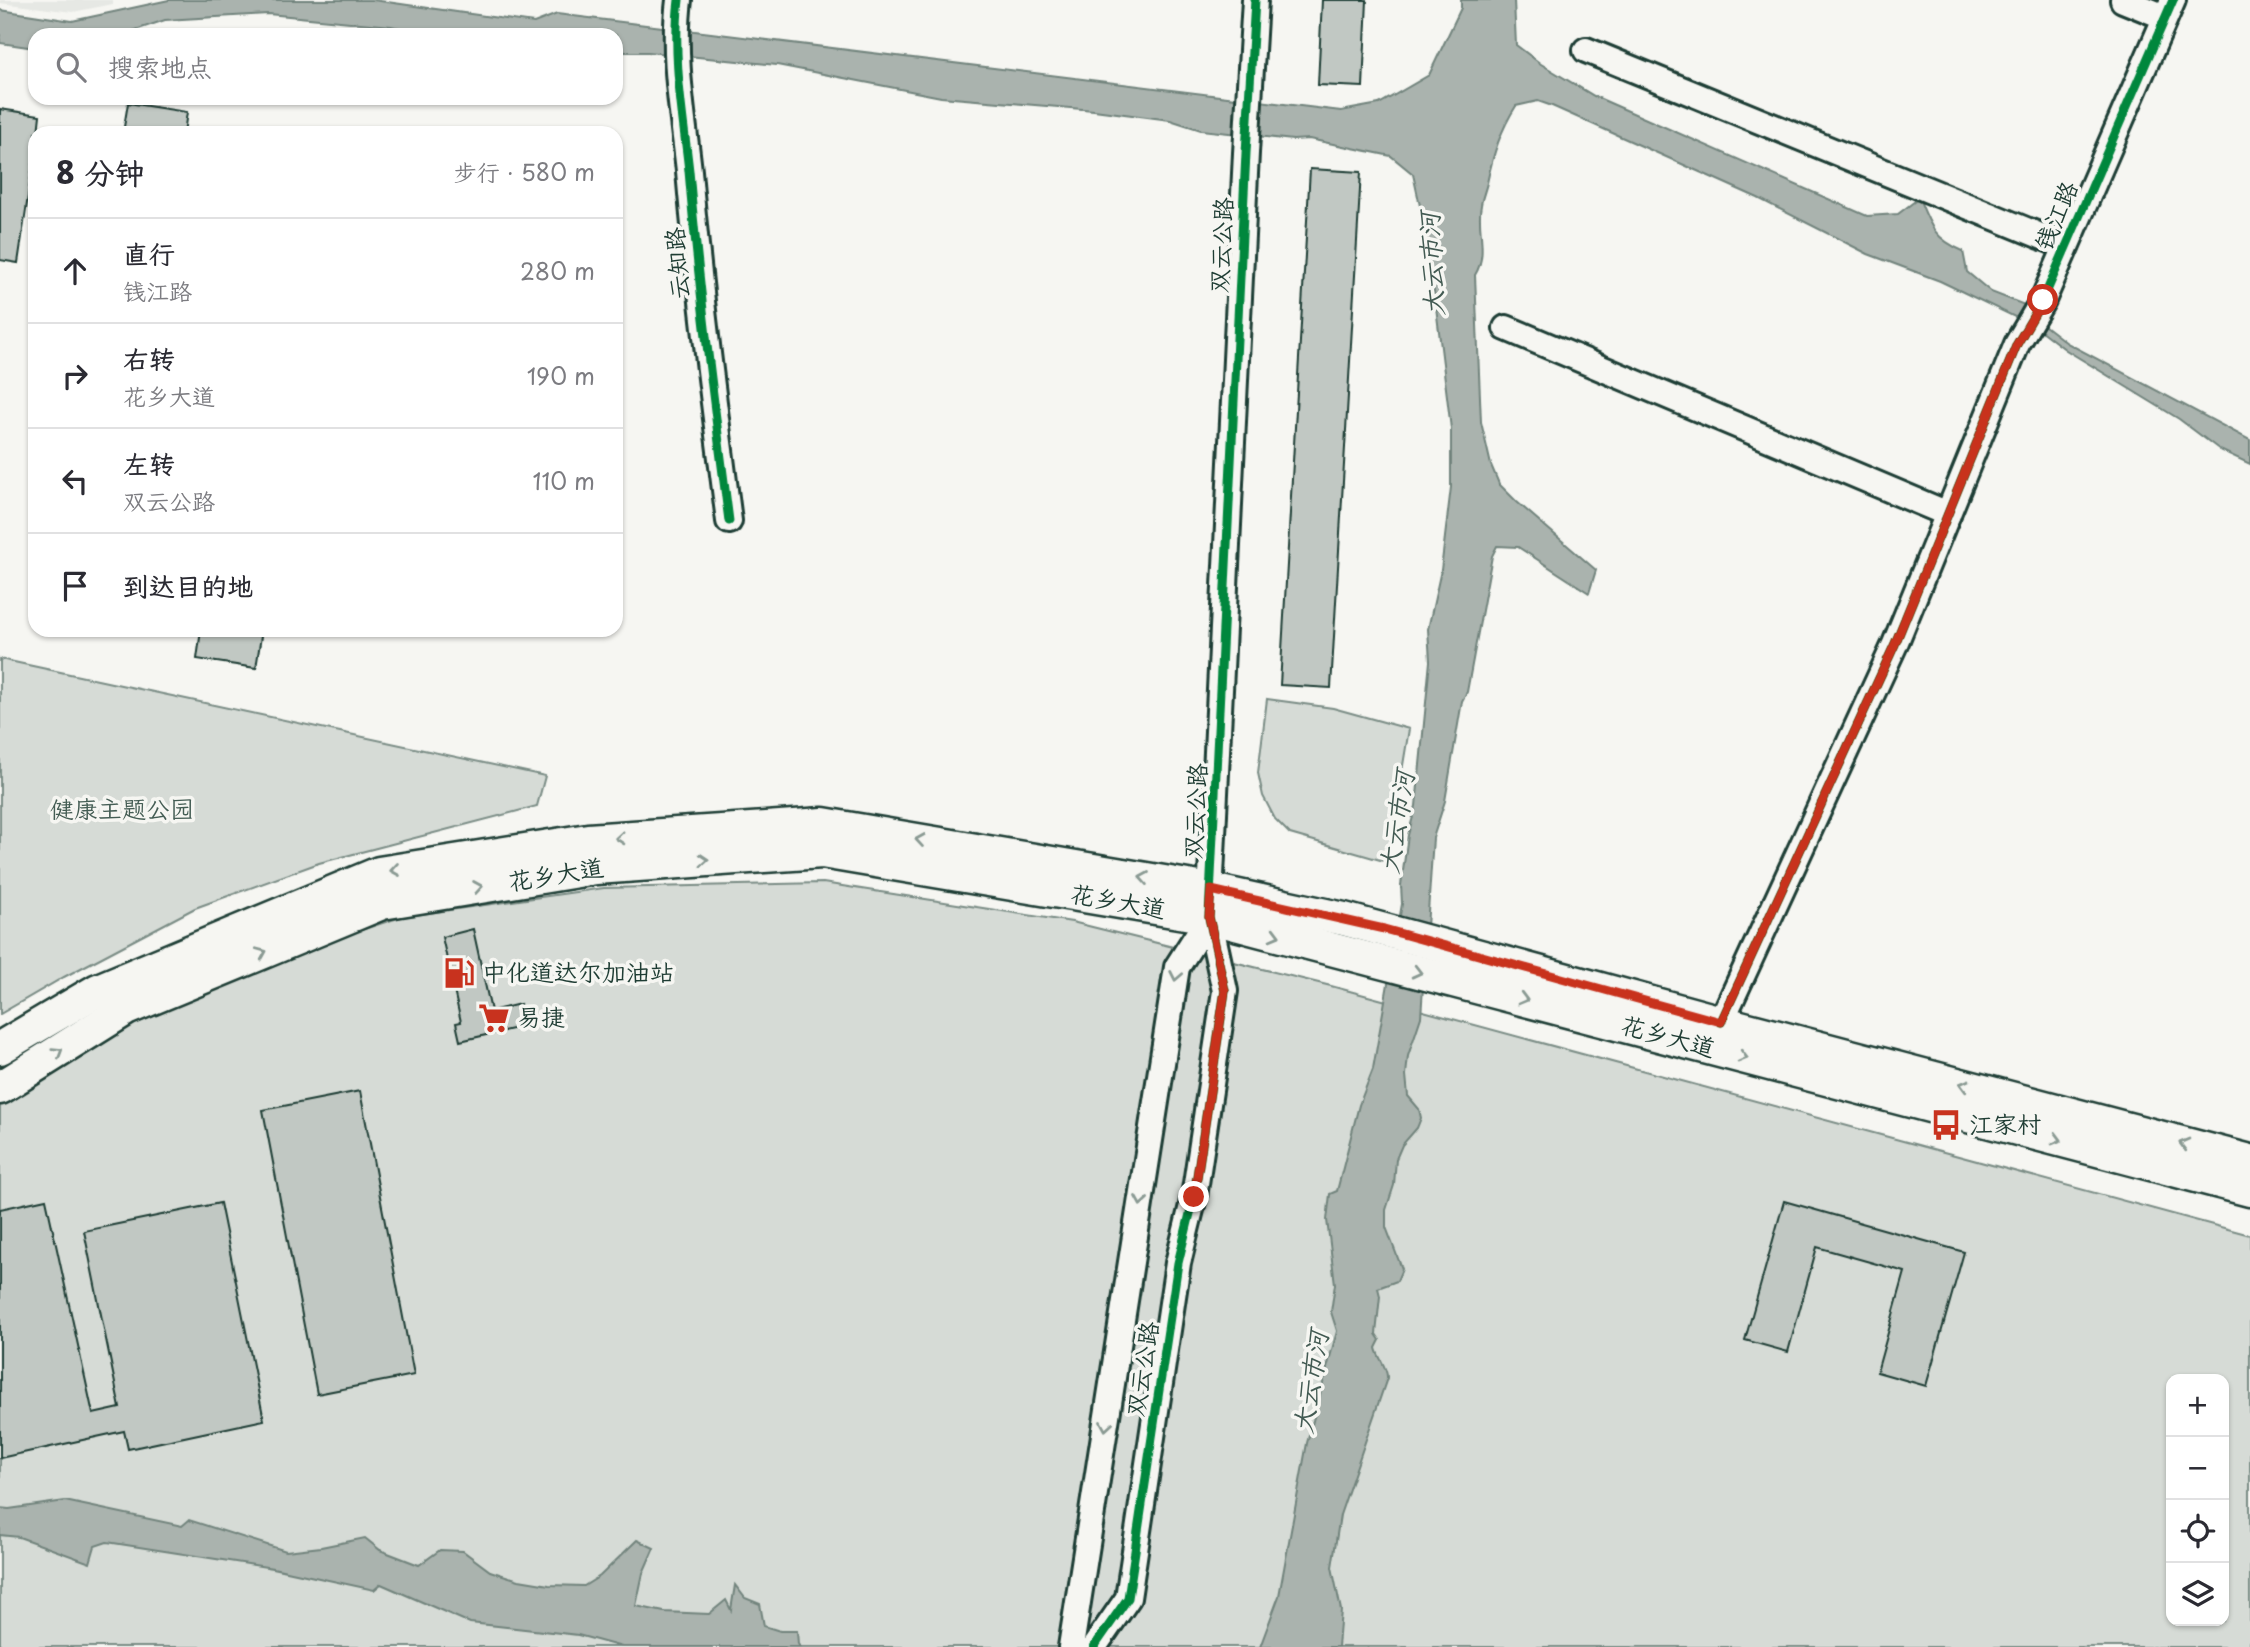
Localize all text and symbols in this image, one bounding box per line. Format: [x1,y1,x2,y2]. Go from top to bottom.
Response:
search box [28,28,623,105]
text: 搜索地点 [108,47,212,86]
icon: search [52,48,90,86]
text: 8 分钟 [56,149,144,194]
text: 步行 · 580 m [454,154,595,189]
street label: 钱江路 [2025,175,2086,255]
street label: 双云公路 [1200,196,1240,294]
water label: 大云市河 [1408,207,1453,317]
street label: 云知路 [655,226,697,301]
text: 直行 [123,234,175,273]
icon: ahead [56,252,94,290]
text: 280 m [520,253,595,288]
text: 钱江路 [123,273,192,308]
route start [2027,284,2058,315]
text: 右转 [123,339,175,378]
icon: right [56,357,94,395]
text: 190 m [527,358,595,393]
text: 花乡大道 [123,378,215,413]
text: 左转 [123,444,175,483]
icon: left [56,462,94,500]
text: 110 m [533,463,595,498]
text: 双云公路 [123,483,215,518]
text: 到达目的地 [123,566,253,605]
icon: arrive [56,567,94,605]
street label: 双云公路 [1174,762,1214,860]
water label: 大云市河 [1368,763,1424,876]
park label: 健康主题公园 [50,790,194,826]
one-way arrow [615,830,626,845]
one-way arrow [914,833,925,848]
street label: 花乡大道 [505,848,606,898]
one-way arrow [699,853,710,868]
one-way arrow [389,863,401,878]
one-way arrow [1138,871,1150,886]
street label: 花乡大道 [1068,874,1169,926]
one-way arrow [472,880,484,895]
one-way arrow [1268,927,1280,941]
one-way arrow [255,947,267,961]
place label: 中化道达尔加油站 [482,953,674,989]
fuel station icon: 中化道达尔加油站 [442,956,476,990]
one-way arrow [1410,964,1422,978]
one-way arrow [1170,970,1185,982]
one-way arrow [1516,991,1528,1006]
place label: 易捷 [517,998,565,1034]
supermarket icon: 易捷 [477,1001,511,1035]
street label: 花乡大道 [1617,1005,1720,1065]
one-way arrow [50,1047,63,1060]
one-way arrow [1736,1049,1748,1063]
one-way arrow [1958,1079,1970,1094]
place label: 江家村 [1969,1105,2041,1141]
bus stop icon: 江家村 [1929,1108,1963,1142]
one-way arrow [2051,1131,2063,1146]
one-way arrow [2178,1138,2190,1152]
route end [1178,1181,1209,1212]
one-way arrow [1134,1195,1149,1207]
street label: 双云公路 [1116,1318,1166,1419]
water label: 大云市河 [1282,1323,1338,1436]
map controls [2166,1374,2229,1626]
button: + [2166,1374,2229,1437]
one-way arrow [1099,1420,1114,1432]
button: − [2166,1437,2229,1500]
button: locate [2166,1500,2229,1563]
button: layers [2166,1563,2229,1626]

